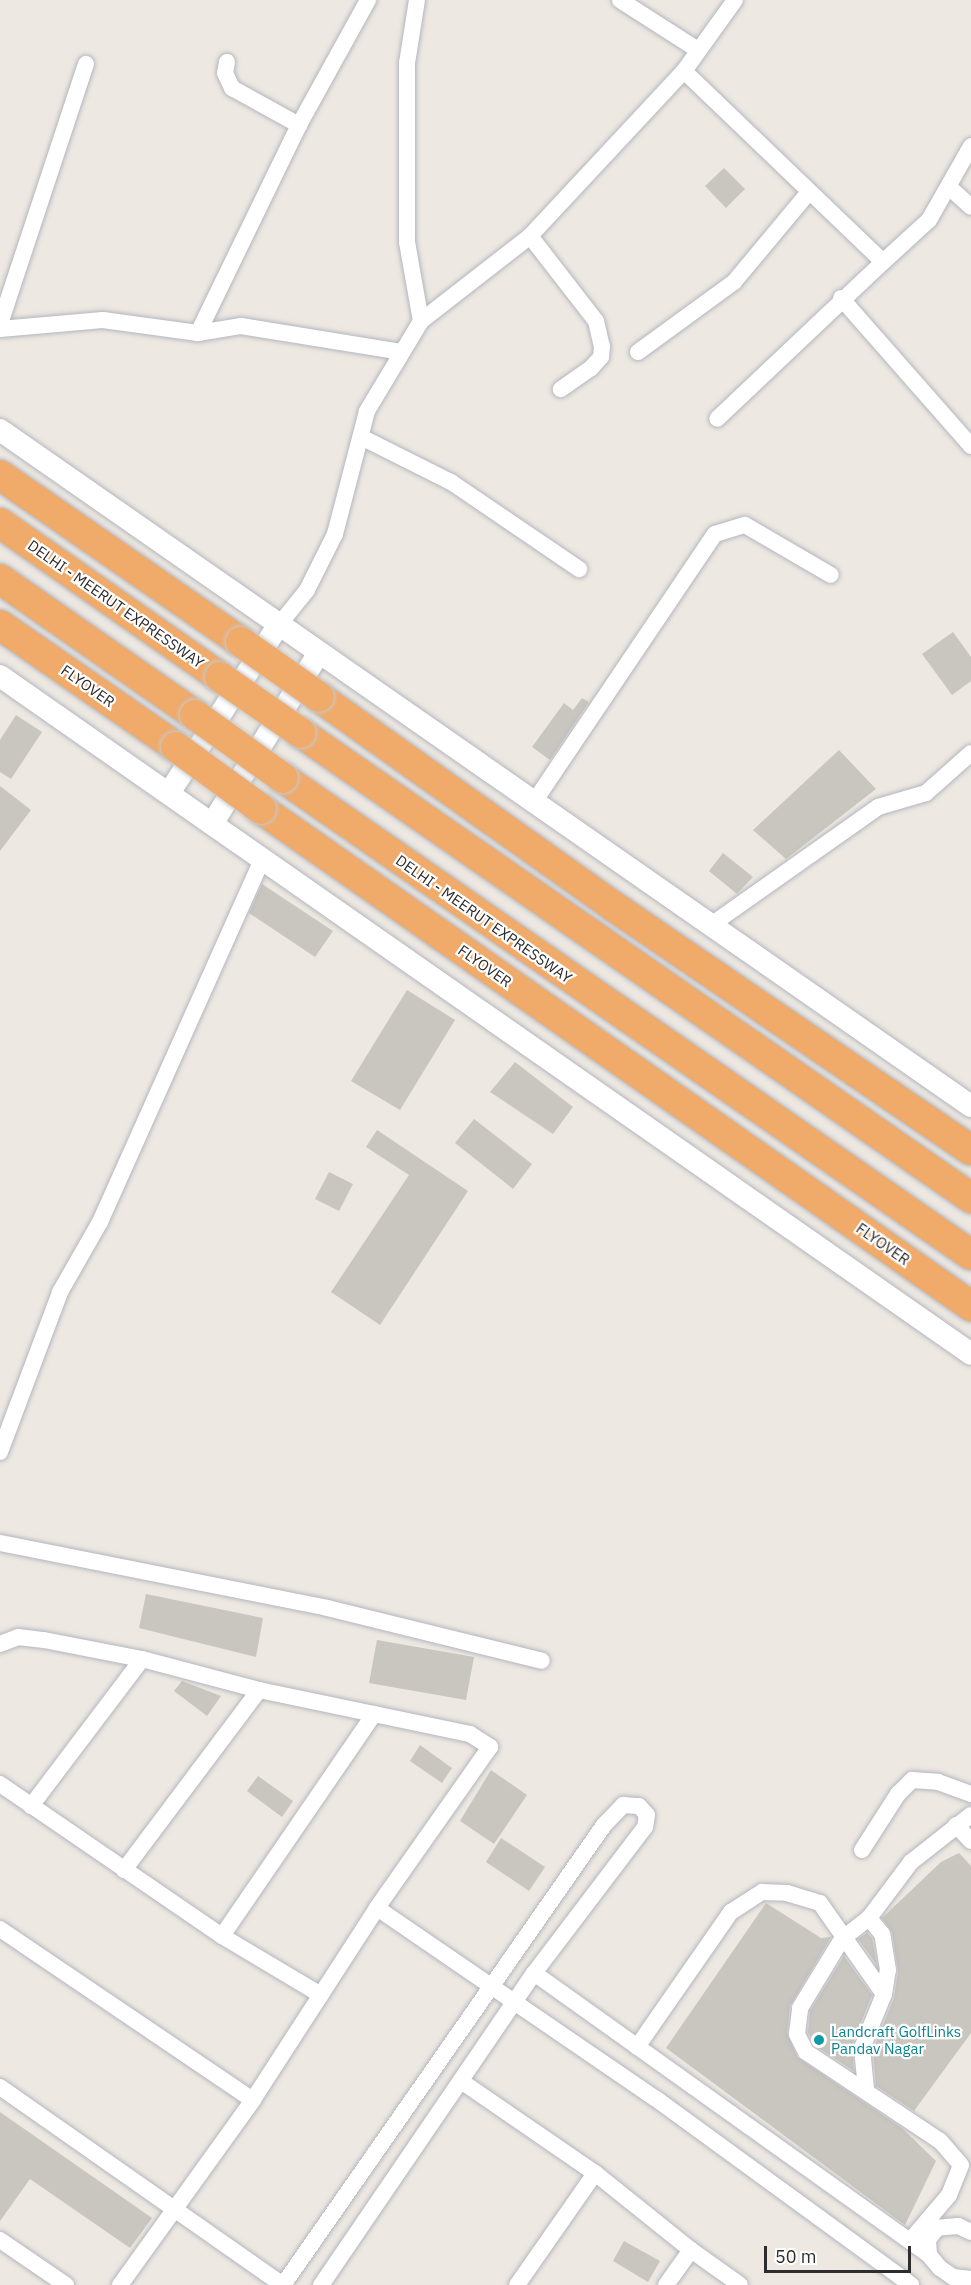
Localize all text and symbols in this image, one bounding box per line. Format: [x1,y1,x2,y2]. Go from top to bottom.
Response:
street label: DELHI - MEERUT EXPRESSWAY [24,536,208,672]
street label: FLYOVER [58,661,118,711]
street label: DELHI - MEERUT EXPRESSWAY [392,851,576,987]
street label: FLYOVER [455,941,515,991]
street label: FLYOVER [853,1219,913,1269]
place label: Landcraft GolfLinks Pandav Nagar [831,2022,961,2057]
marker: Landcraft GolfLinks Pandav Nagar [812,2033,826,2047]
scale bar [767,2234,914,2272]
text: 50 m [775,2245,817,2268]

